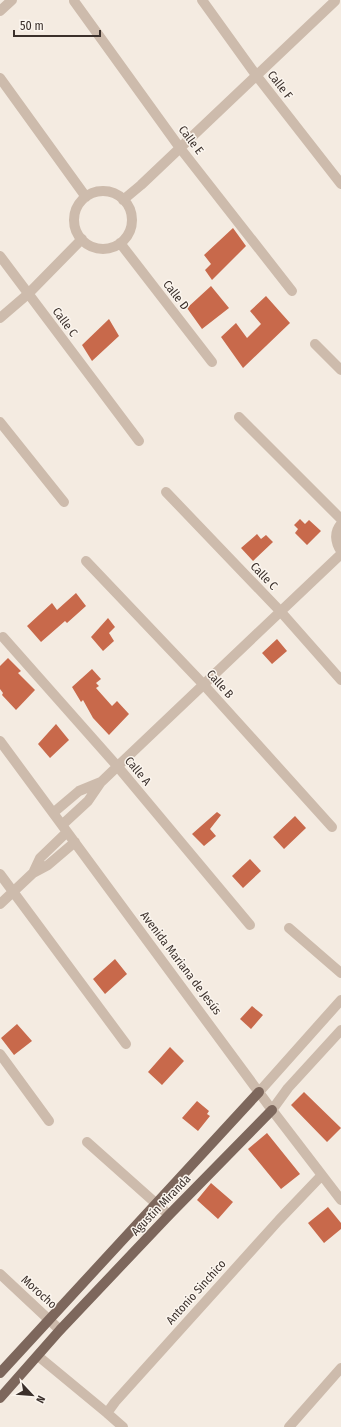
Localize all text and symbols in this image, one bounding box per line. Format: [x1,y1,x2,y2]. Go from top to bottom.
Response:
scale bar [14,12,100,38]
text: 50 m [20,19,44,33]
street label: Calle F [265,68,296,103]
street label: Calle E [176,123,207,157]
street label: Calle D [160,277,192,313]
street label: Calle C [50,305,80,339]
street label: Calle C [248,559,280,593]
street label: Calle B [204,667,237,701]
street label: Calle A [122,754,154,789]
street label: Avenida Mariana de Jesús [138,909,224,1017]
street label: Agustín Miranda [128,1172,194,1238]
street label: Antonio Sinchico [163,1257,229,1327]
street label: Morocho [18,1272,60,1312]
north arrow [12,1375,52,1415]
text: N [33,1393,48,1405]

